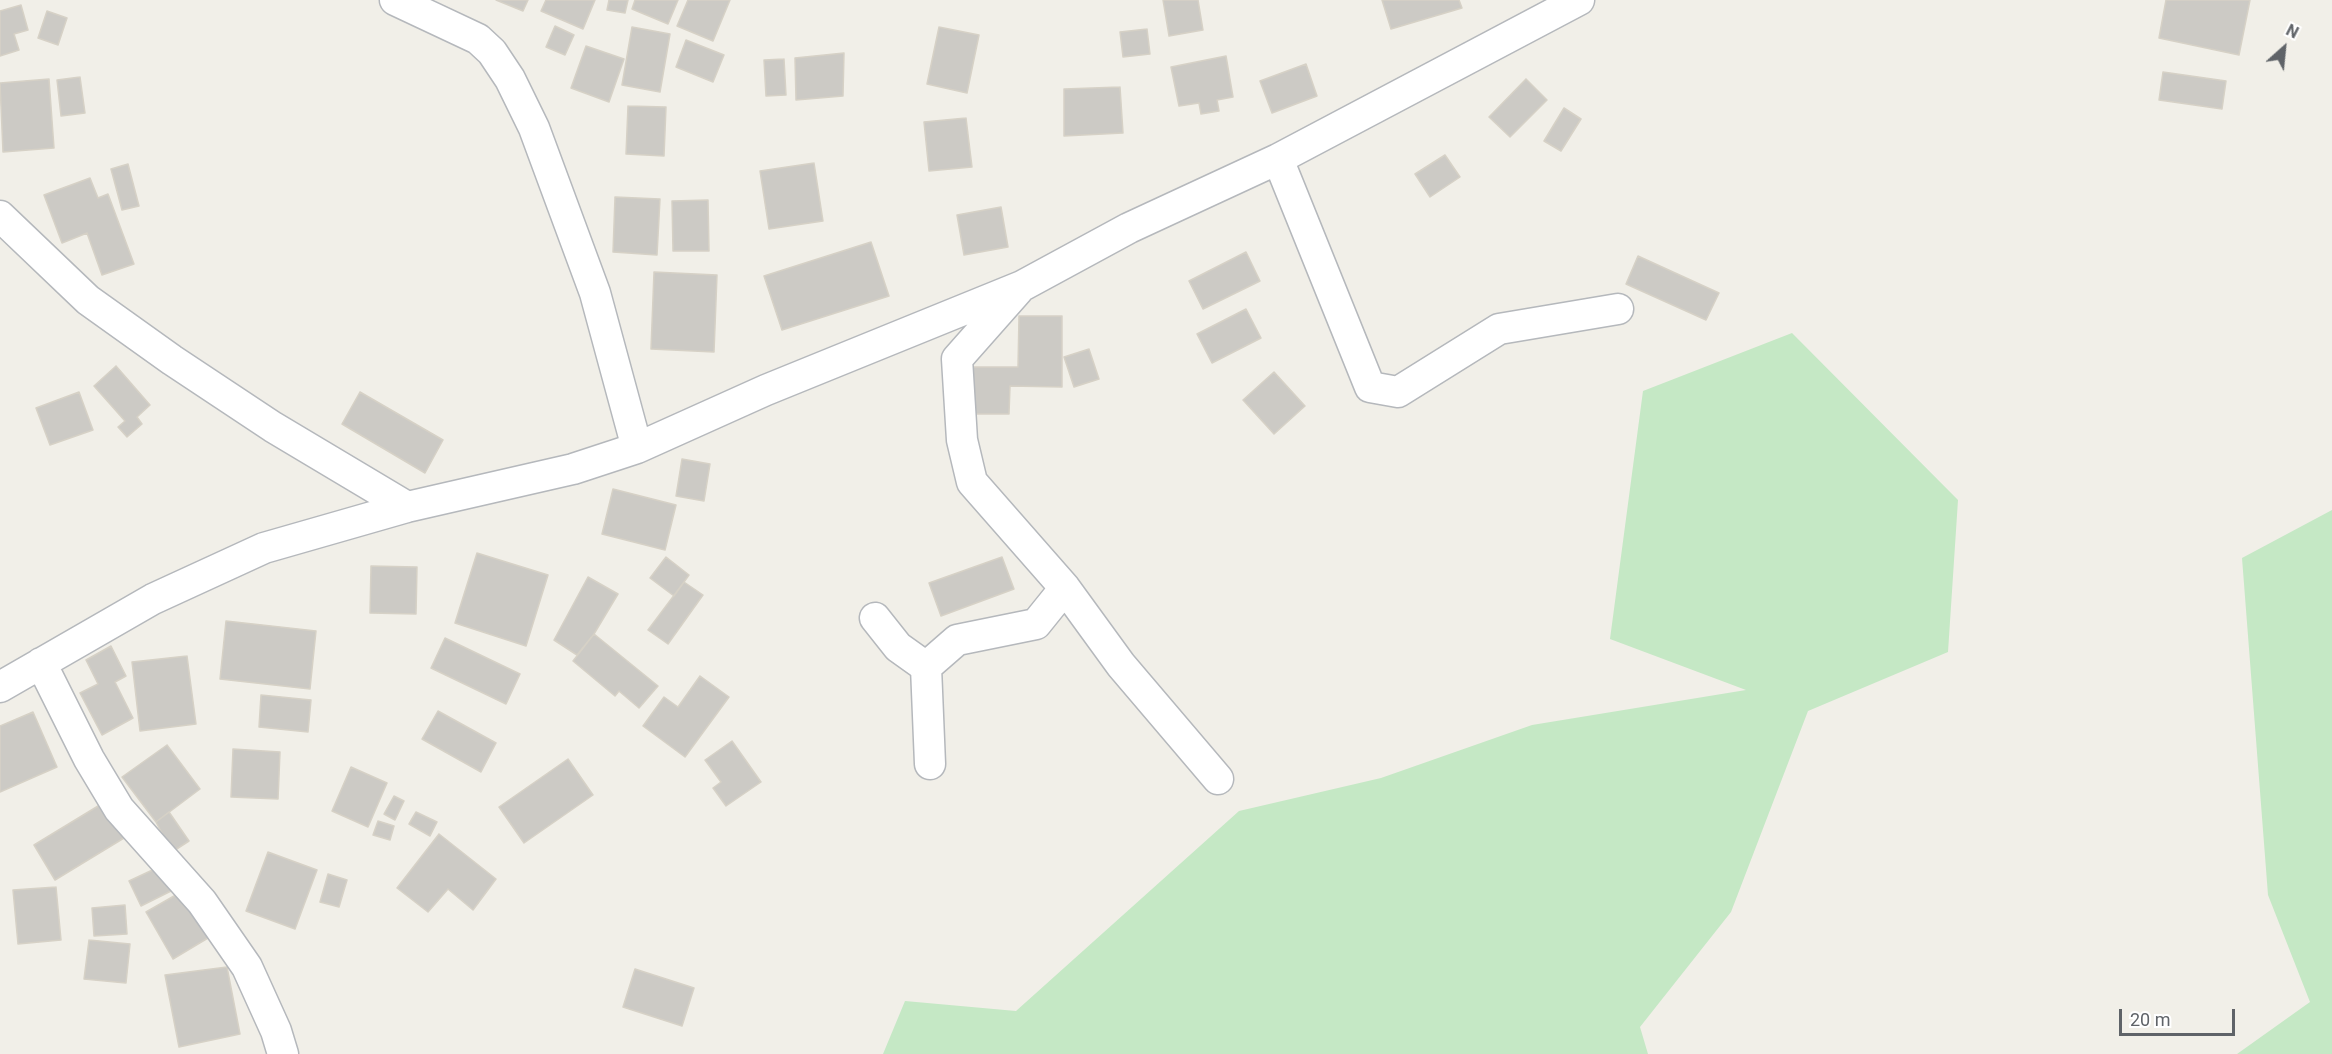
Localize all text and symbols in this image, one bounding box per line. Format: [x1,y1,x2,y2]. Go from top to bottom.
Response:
north arrow [2254,18,2314,78]
text: N [2283,20,2302,43]
scale bar [2122,997,2238,1035]
text: 20 m [2130,1009,2170,1030]

